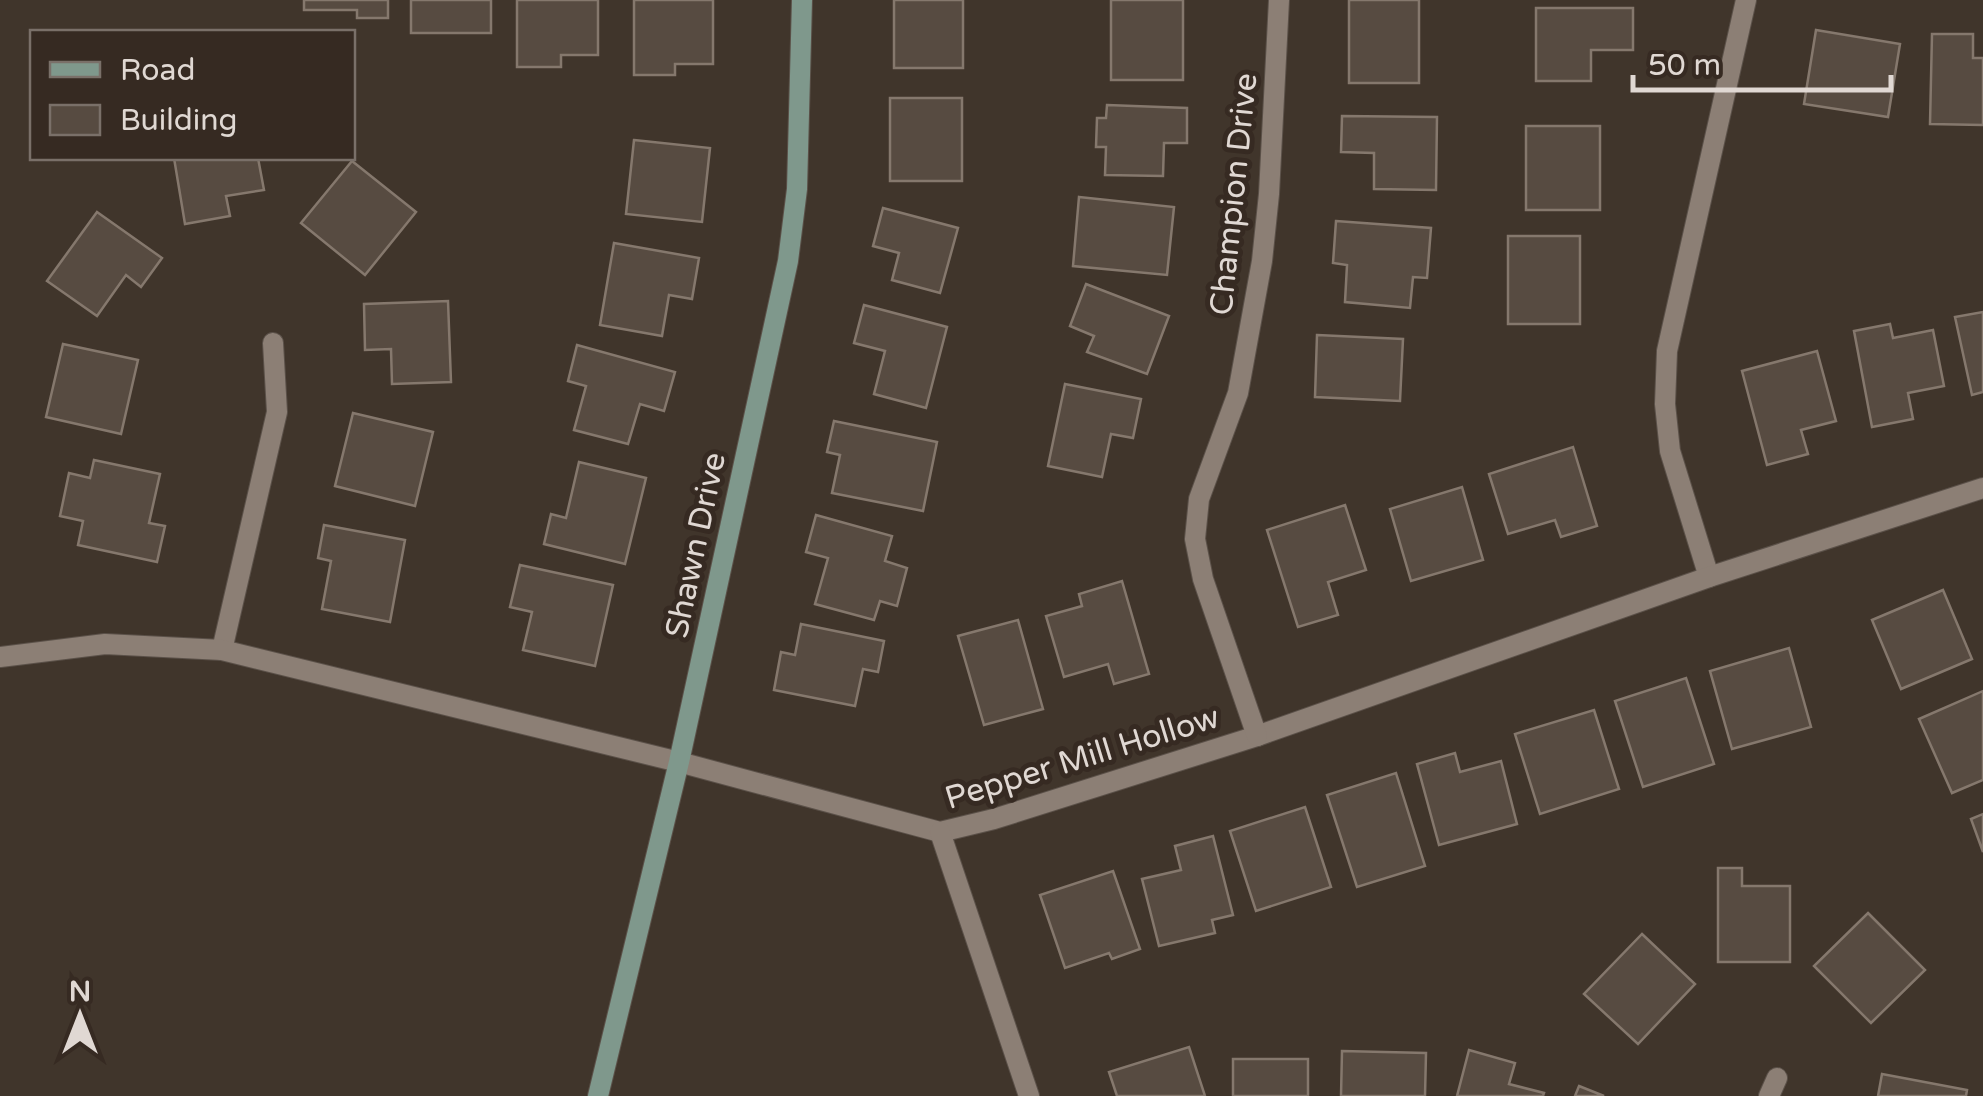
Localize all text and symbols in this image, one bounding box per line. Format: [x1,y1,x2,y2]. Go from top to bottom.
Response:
legend [30,30,355,160]
scale bar [1633,30,1890,92]
text: 50 m [1648,47,1721,84]
text: Road [120,52,195,89]
street label: Champion Drive [1202,71,1266,317]
text: Building [120,102,237,139]
street label: Shawn Drive [658,449,734,641]
street label: Pepper Mill Hollow [941,698,1224,818]
north arrow [30,966,130,1066]
text: N [69,975,91,1009]

